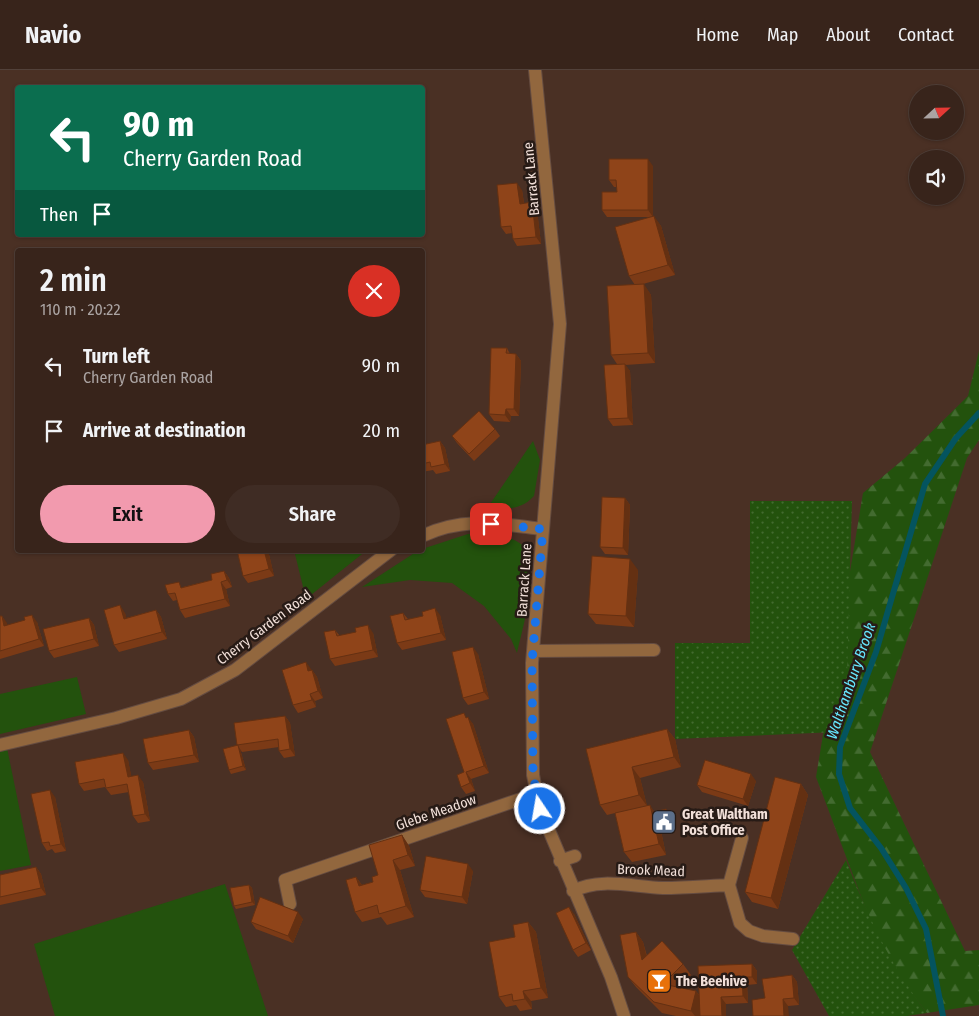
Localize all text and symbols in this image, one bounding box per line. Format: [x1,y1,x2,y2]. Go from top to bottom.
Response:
text: Navio [25,21,81,49]
text: Home [696,24,739,46]
text: Map [767,24,798,46]
text: About [826,24,870,46]
text: Contact [898,24,954,46]
north arrow [909,85,964,140]
map controls [909,85,964,205]
text: 90 m [123,103,194,145]
icon: left [40,105,105,170]
street label: Barrack Lane [520,141,543,216]
text: Cherry Garden Road [123,145,302,172]
button: sound [909,150,964,205]
icon: arrive [88,200,116,228]
text: Then [40,203,78,226]
text: 2 min [40,263,107,299]
button: close [348,265,400,317]
text: 110 m · 20:22 [40,300,120,319]
text: Turn left [83,345,150,368]
icon: left [40,352,68,380]
text: 90 m [362,354,400,377]
text: Cherry Garden Road [83,368,213,387]
icon: arrive [40,417,68,445]
text: Arrive at destination [83,419,246,442]
text: 20 m [363,419,400,442]
button: Exit [40,485,215,543]
button: Share [225,485,400,543]
pin [470,503,512,545]
icon: arrive [477,510,505,538]
street label: Barrack Lane [513,543,536,617]
street label: Cherry Garden Road [214,586,315,669]
water label: Walthambury Brook [823,620,880,742]
position arrow [513,782,565,834]
street label: Glebe Meadow [394,791,479,834]
place label: Great Waltham Post Office [682,806,768,839]
public building icon: Great Waltham Post Office [651,809,677,835]
street label: Brook Mead [617,861,685,880]
bar icon: The Beehive [646,968,672,994]
place label: The Beehive [676,973,747,990]

